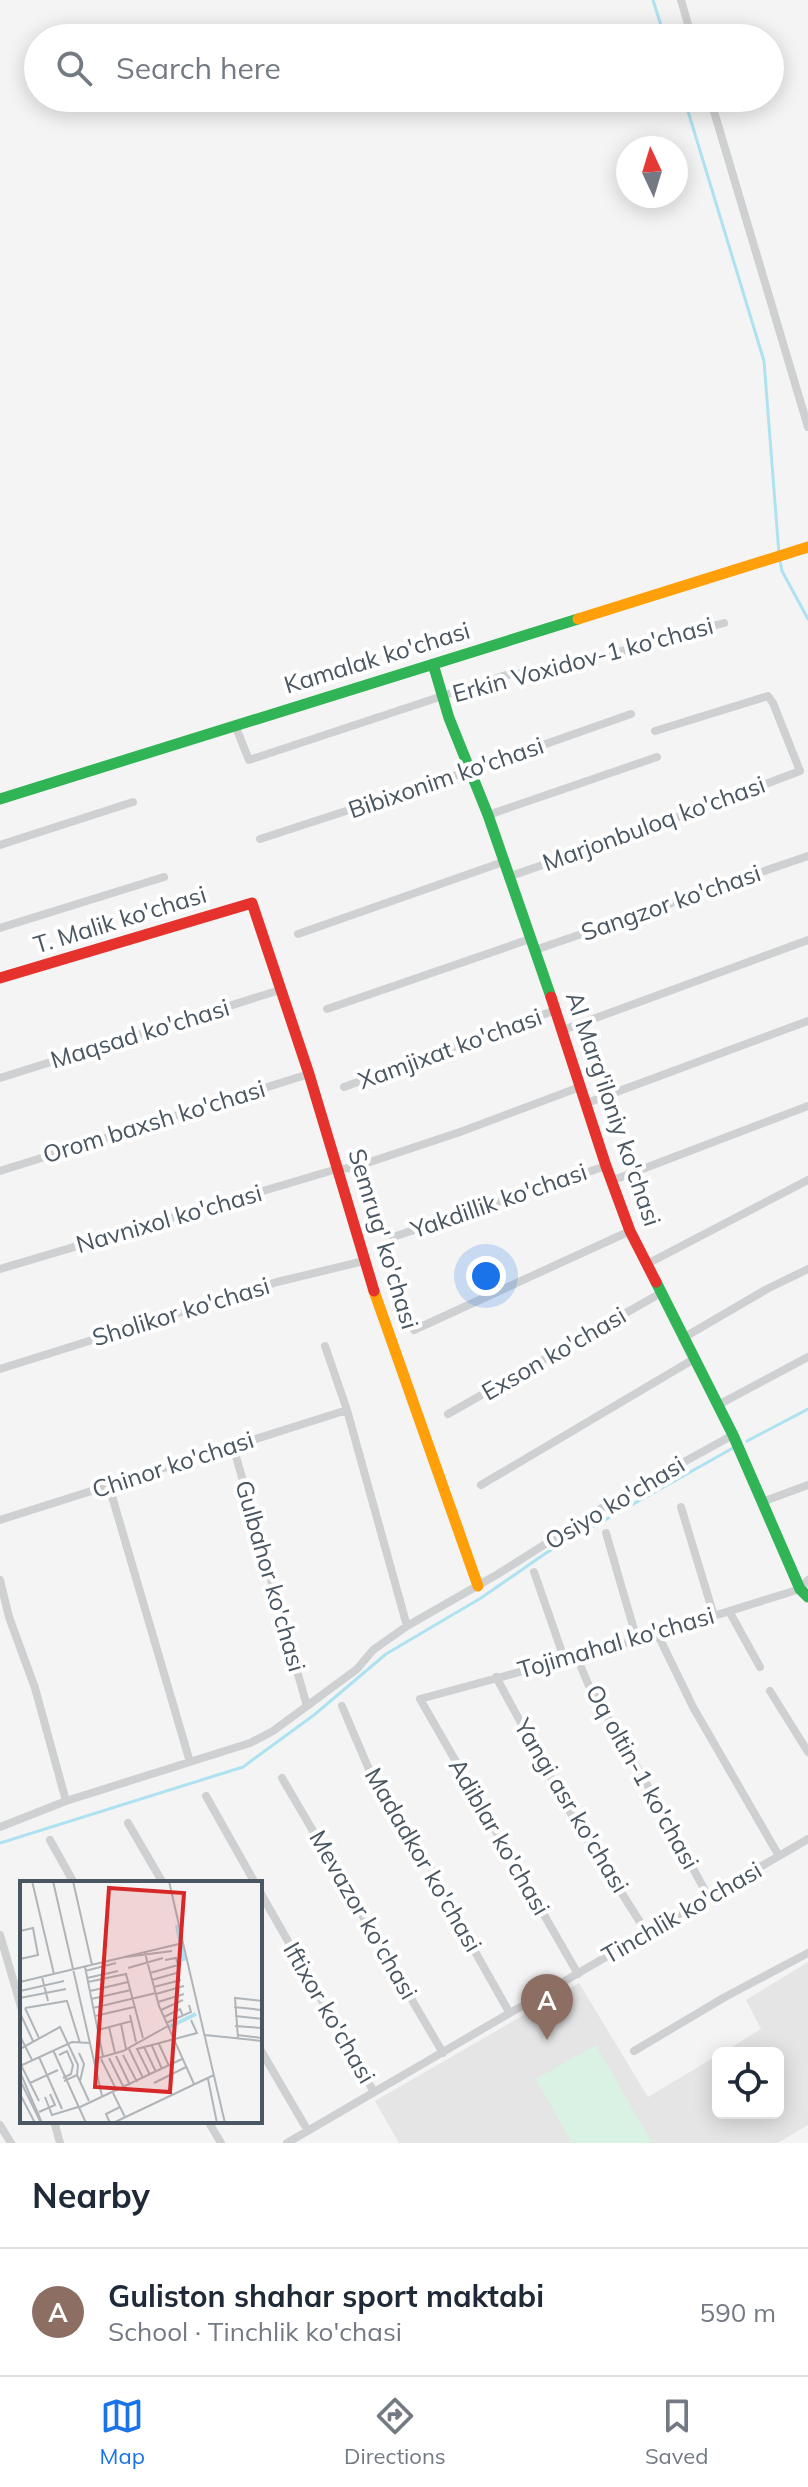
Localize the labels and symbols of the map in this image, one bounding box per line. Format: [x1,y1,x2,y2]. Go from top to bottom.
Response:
north arrow [616,136,688,208]
street label: Erkin Voxidov-1 ko'chasi [449,610,716,708]
street label: Kamalak ko'chasi [280,615,473,700]
street label: Bibixonim ko'chasi [344,730,547,825]
street label: Marjonbuloq ko'chasi [538,769,769,877]
street label: Sangzor ko'chasi [577,857,764,947]
street label: T. Malik ko'chasi [30,879,210,960]
street label: Al Marg'iloniy ko'chasi [560,988,668,1230]
street label: Maqsad ko'chasi [47,992,233,1074]
street label: Xamjixat ko'chasi [354,1001,546,1095]
street label: Orom baxsh ko'chasi [39,1073,269,1169]
street label: Semrug' ko'chasi [342,1145,426,1332]
street label: Yakdillik ko'chasi [406,1156,591,1245]
street label: Navnixol ko'chasi [72,1177,265,1259]
your location [466,1256,506,1296]
street label: Sholikor ko'chasi [88,1270,273,1352]
street label: Exson ko'chasi [476,1300,631,1407]
street label: Chinor ko'chasi [88,1424,257,1504]
street label: Osiyo ko'chasi [539,1449,690,1556]
street label: Gulbahor ko'chasi [229,1477,313,1675]
street label: Tojimahal ko'chasi [514,1600,717,1684]
street label: Oq oltin-1 ko'chasi [580,1679,706,1874]
street label: Yangi asr ko'chasi [508,1712,636,1898]
street label: Adiblar ko'chasi [443,1753,557,1920]
street label: Madadkor ko'chasi [359,1762,489,1957]
street label: Mevazor ko'chasi [303,1825,424,2004]
street label: Tinchlik ko'chasi [596,1854,767,1970]
inset map [20,1881,262,2123]
street label: Iftixor ko'chasi [277,1937,382,2088]
pin: A [521,1974,573,2040]

